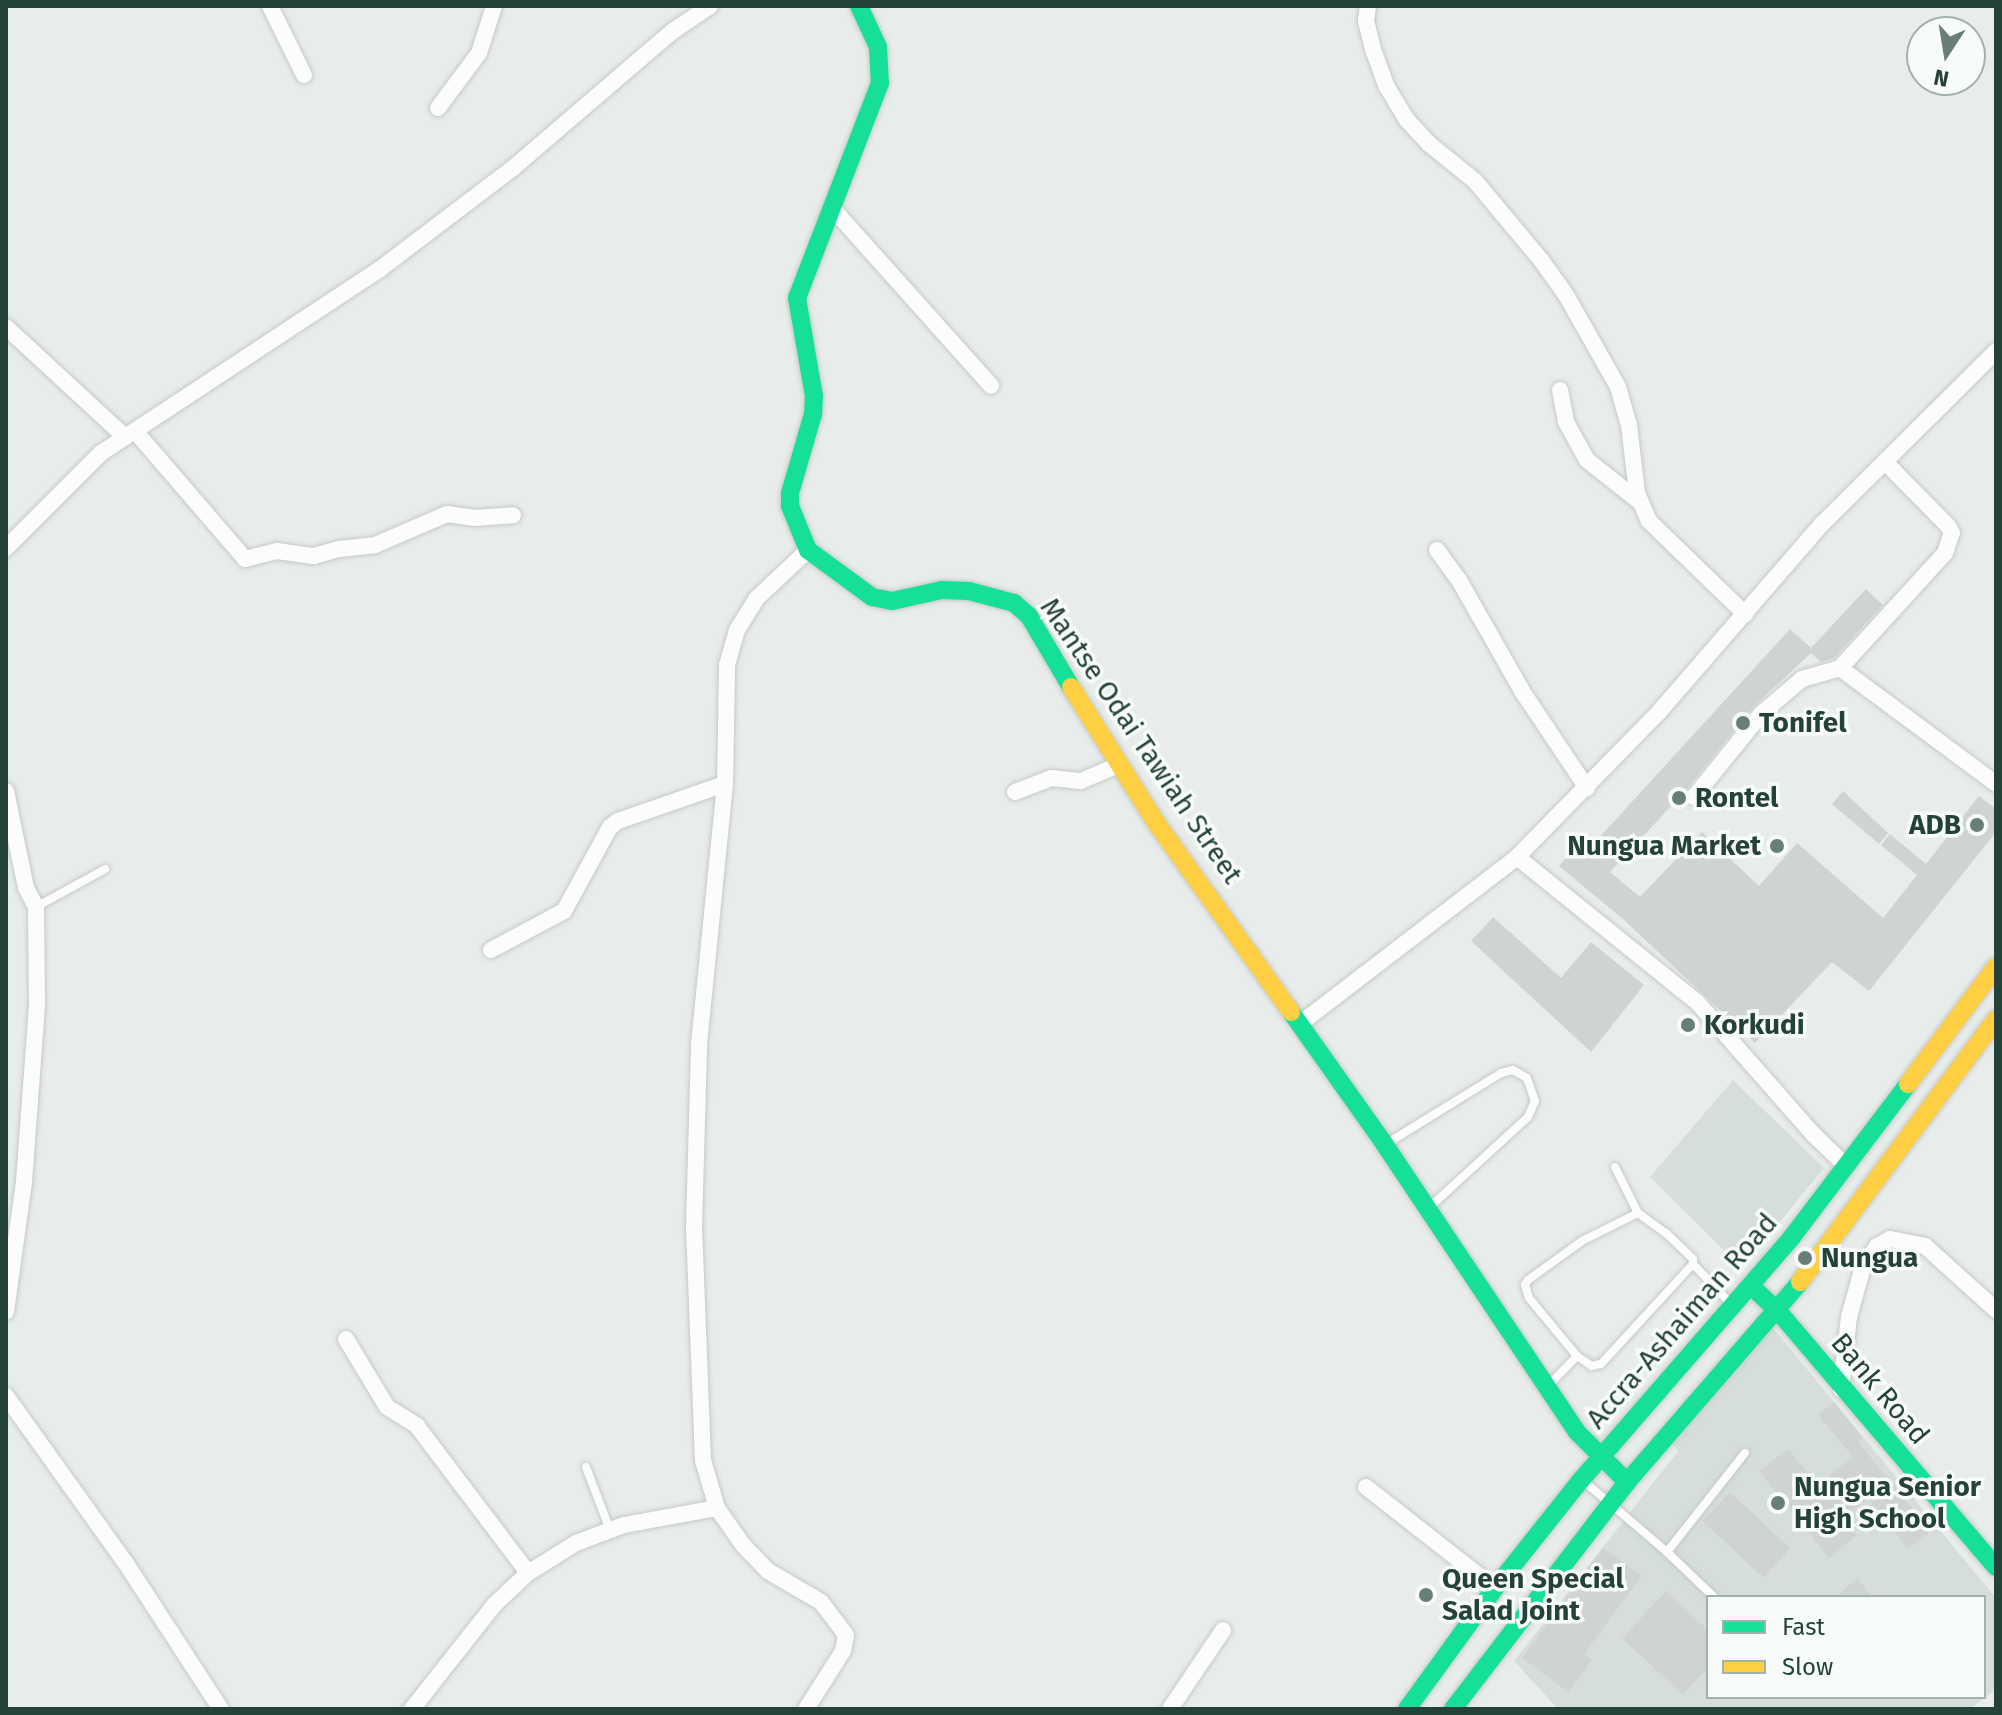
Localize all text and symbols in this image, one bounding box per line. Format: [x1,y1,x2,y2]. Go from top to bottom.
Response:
north arrow [1906,16,1986,96]
text: N [1931,63,1951,93]
street label: Mantse Odai Tawiah Street [1033,592,1249,890]
place label: Tonifel [1759,706,1846,740]
marker: Tonifel [1734,714,1752,732]
place label: Rontel [1695,781,1778,815]
marker: Rontel [1670,789,1688,807]
place label: ADB [1909,808,1961,842]
marker: ADB [1968,816,1986,834]
place label: Nungua Market [1567,829,1761,863]
marker: Nungua Market [1768,837,1786,855]
place label: Korkudi [1704,1008,1805,1042]
marker: Korkudi [1679,1016,1697,1034]
street label: Accra-Ashaiman Road [1579,1206,1785,1436]
place label: Nungua [1821,1241,1918,1275]
marker: Nungua [1796,1249,1814,1267]
street label: Bank Road [1824,1326,1936,1452]
place label: Nungua Senior High School [1794,1470,1981,1536]
marker: Nungua Senior High School [1769,1494,1787,1512]
place label: Queen Special Salad Joint [1442,1562,1624,1628]
marker: Queen Special Salad Joint [1417,1586,1435,1604]
legend [1706,1595,1986,1699]
text: Fast [1782,1613,1825,1641]
text: Slow [1782,1653,1833,1681]

